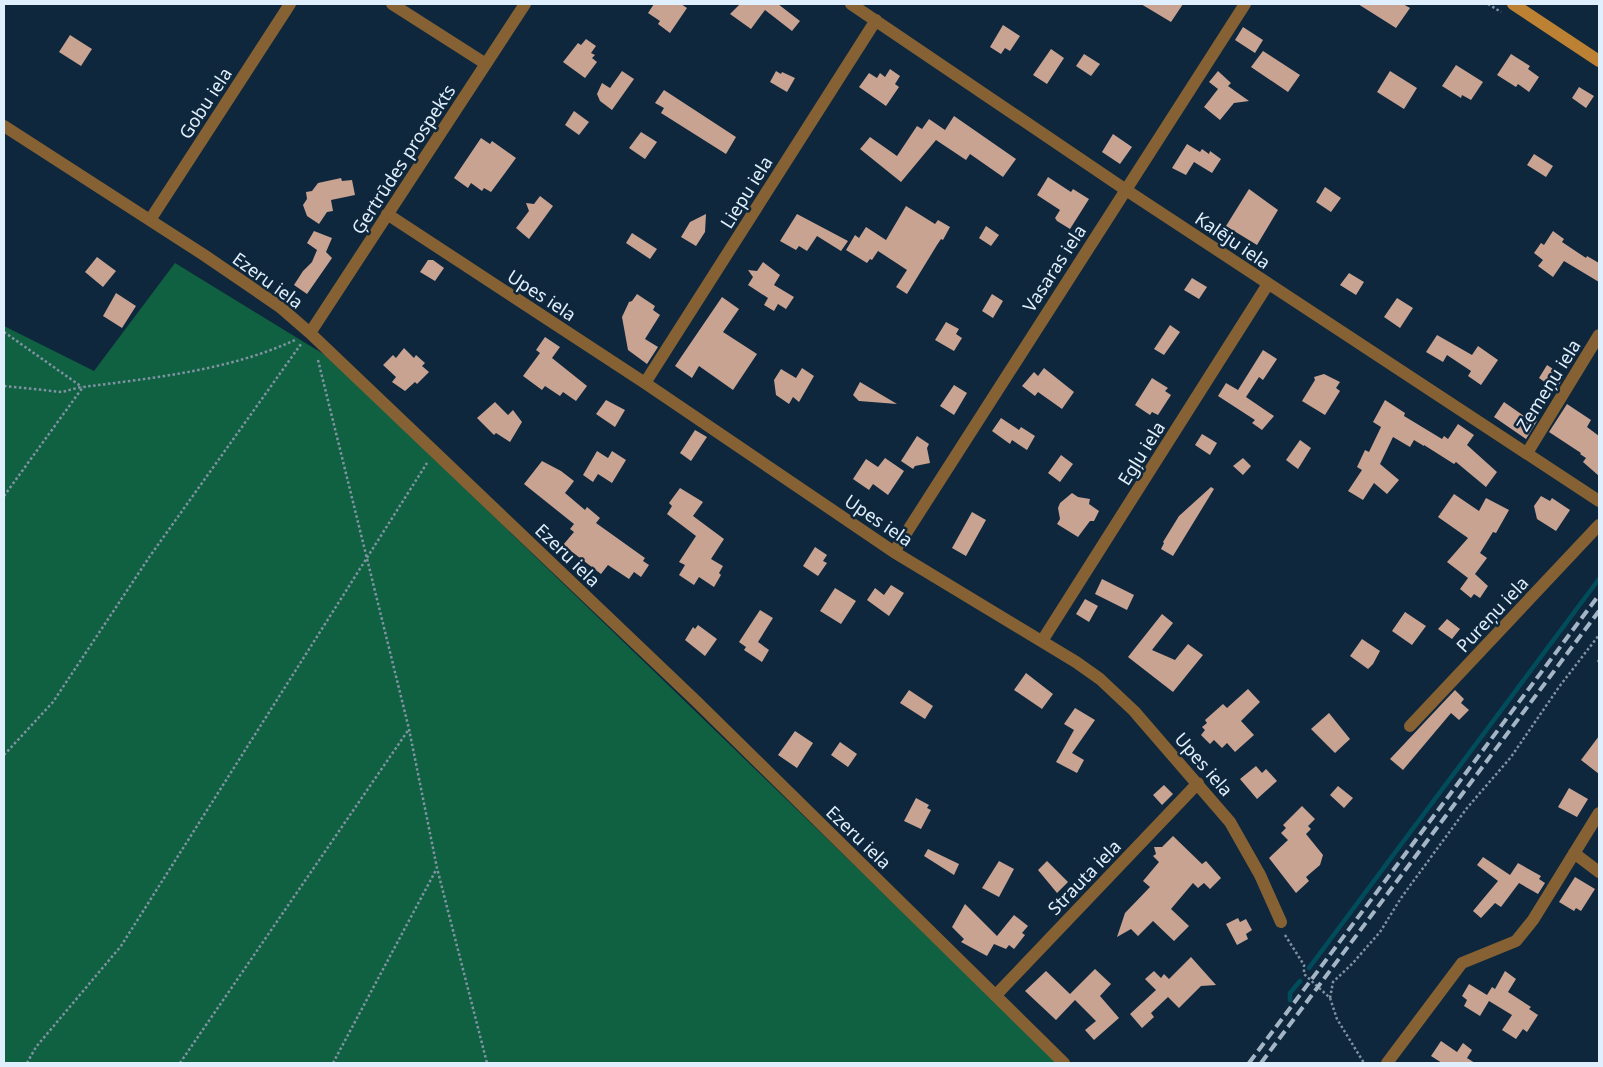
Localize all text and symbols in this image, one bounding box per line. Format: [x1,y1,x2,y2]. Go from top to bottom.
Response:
street label: Gobu iela [173,63,237,143]
street label: Ģertrūdes prospekts [346,80,460,238]
street label: Liepu iela [714,151,778,233]
street label: Kalēju iela [1191,206,1275,274]
street label: Vasaras iela [1017,220,1091,316]
street label: Ezeru iela [228,246,308,314]
street label: Upes iela [503,264,581,326]
street label: Zemeņu iela [1510,335,1586,435]
street label: Egļu iela [1112,417,1170,489]
street label: Upes iela [840,488,918,552]
street label: Ezeru iela [530,518,606,592]
street label: Pureņu iela [1451,571,1533,657]
street label: Upes iela [1170,727,1238,801]
street label: Ezeru iela [821,800,897,874]
street label: Strauta iela [1042,834,1126,920]

